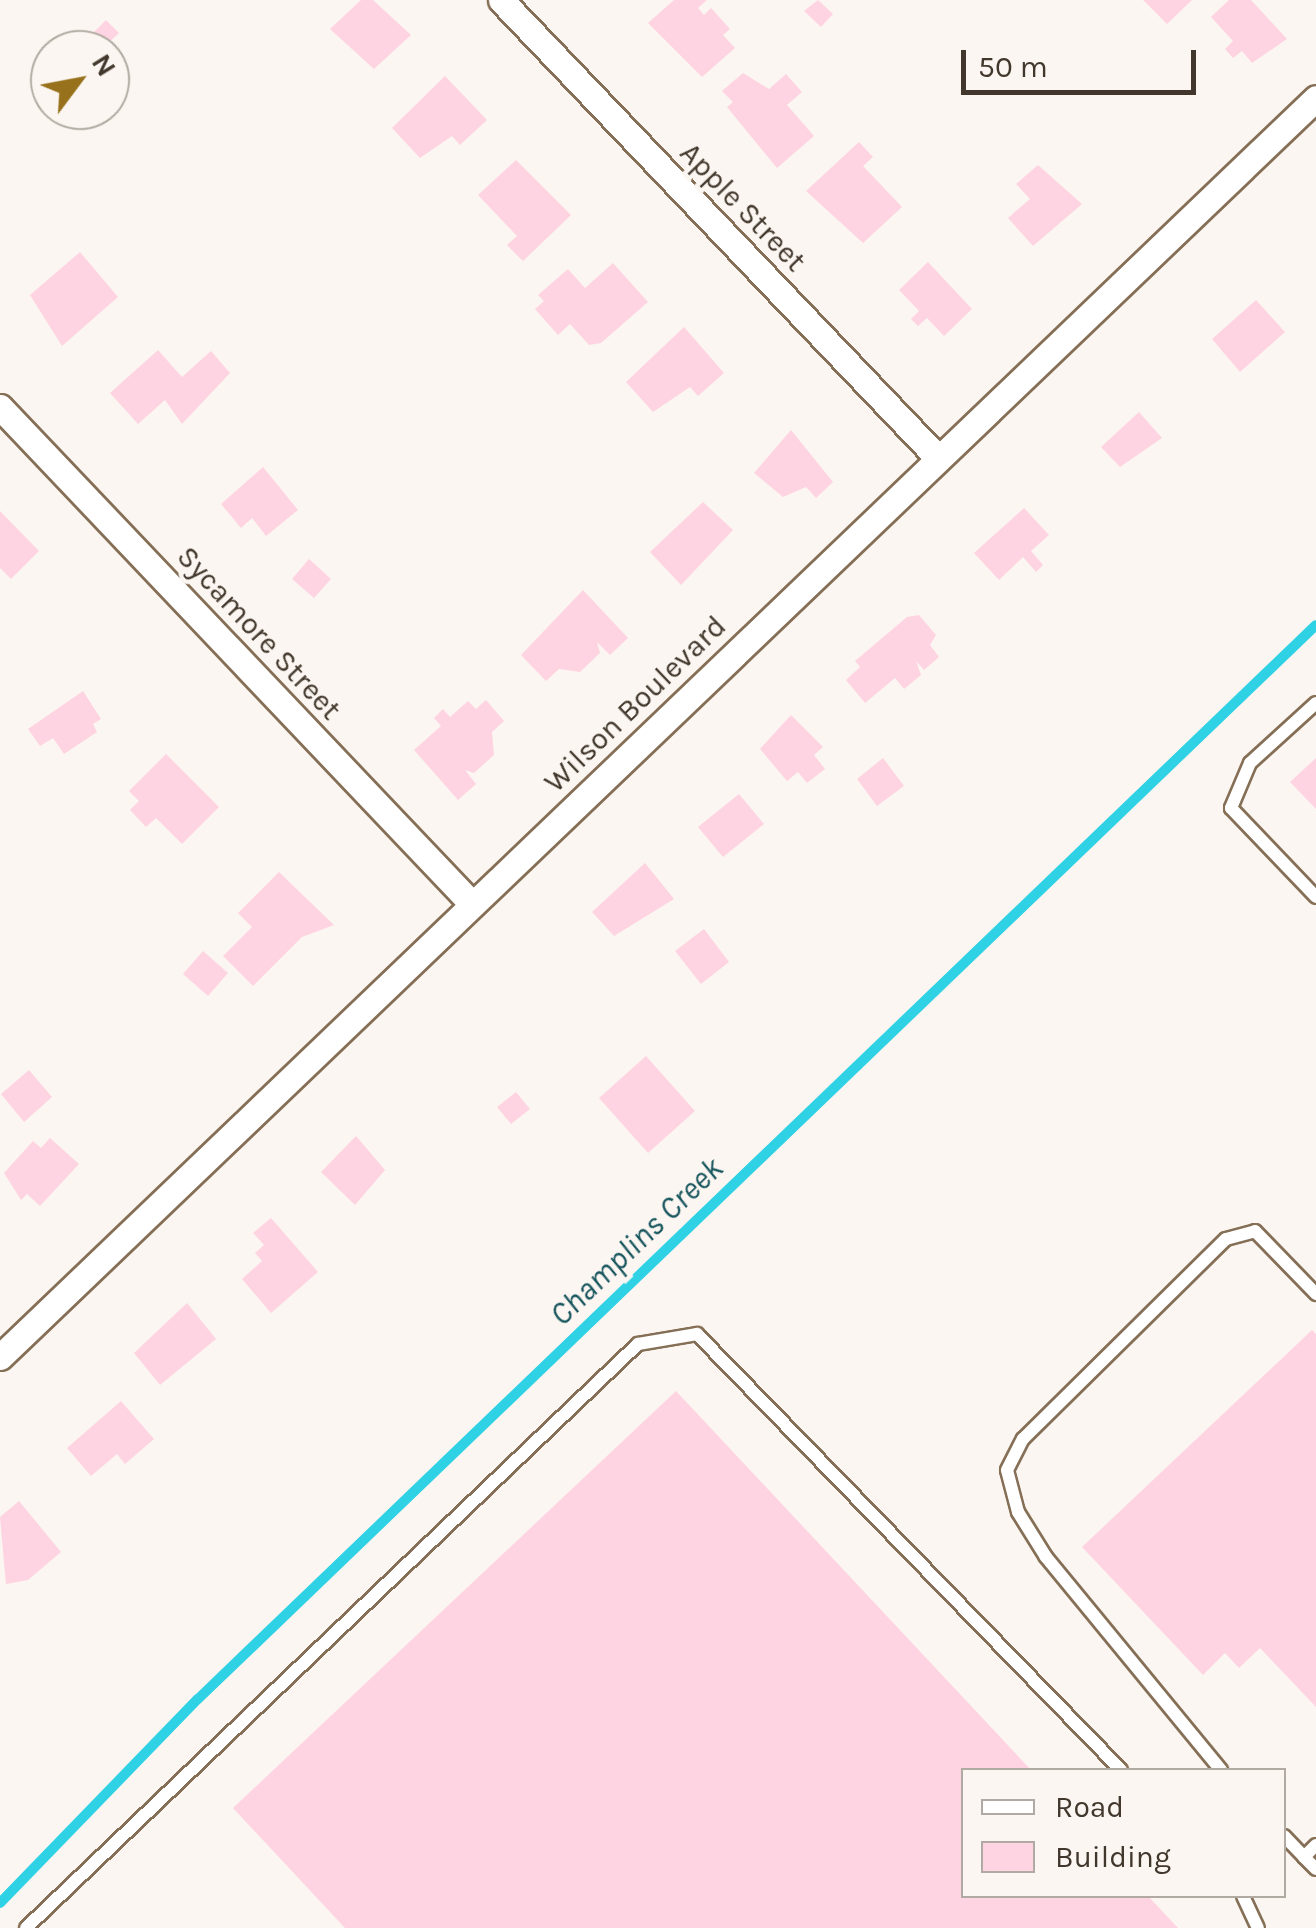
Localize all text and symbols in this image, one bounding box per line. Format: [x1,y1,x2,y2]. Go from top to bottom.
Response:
north arrow [30,30,130,130]
scale bar [966,30,1201,92]
text: N [85,48,123,82]
text: 50 m [978,49,1048,85]
street label: Apple Street [673,135,813,279]
street label: Sycamore Street [169,539,349,727]
street label: Wilson Boulevard [537,608,733,800]
water label: Champlins Creek [542,1150,732,1334]
legend [961,1768,1286,1898]
text: Road [1055,1789,1124,1825]
text: Building [1055,1839,1171,1875]

